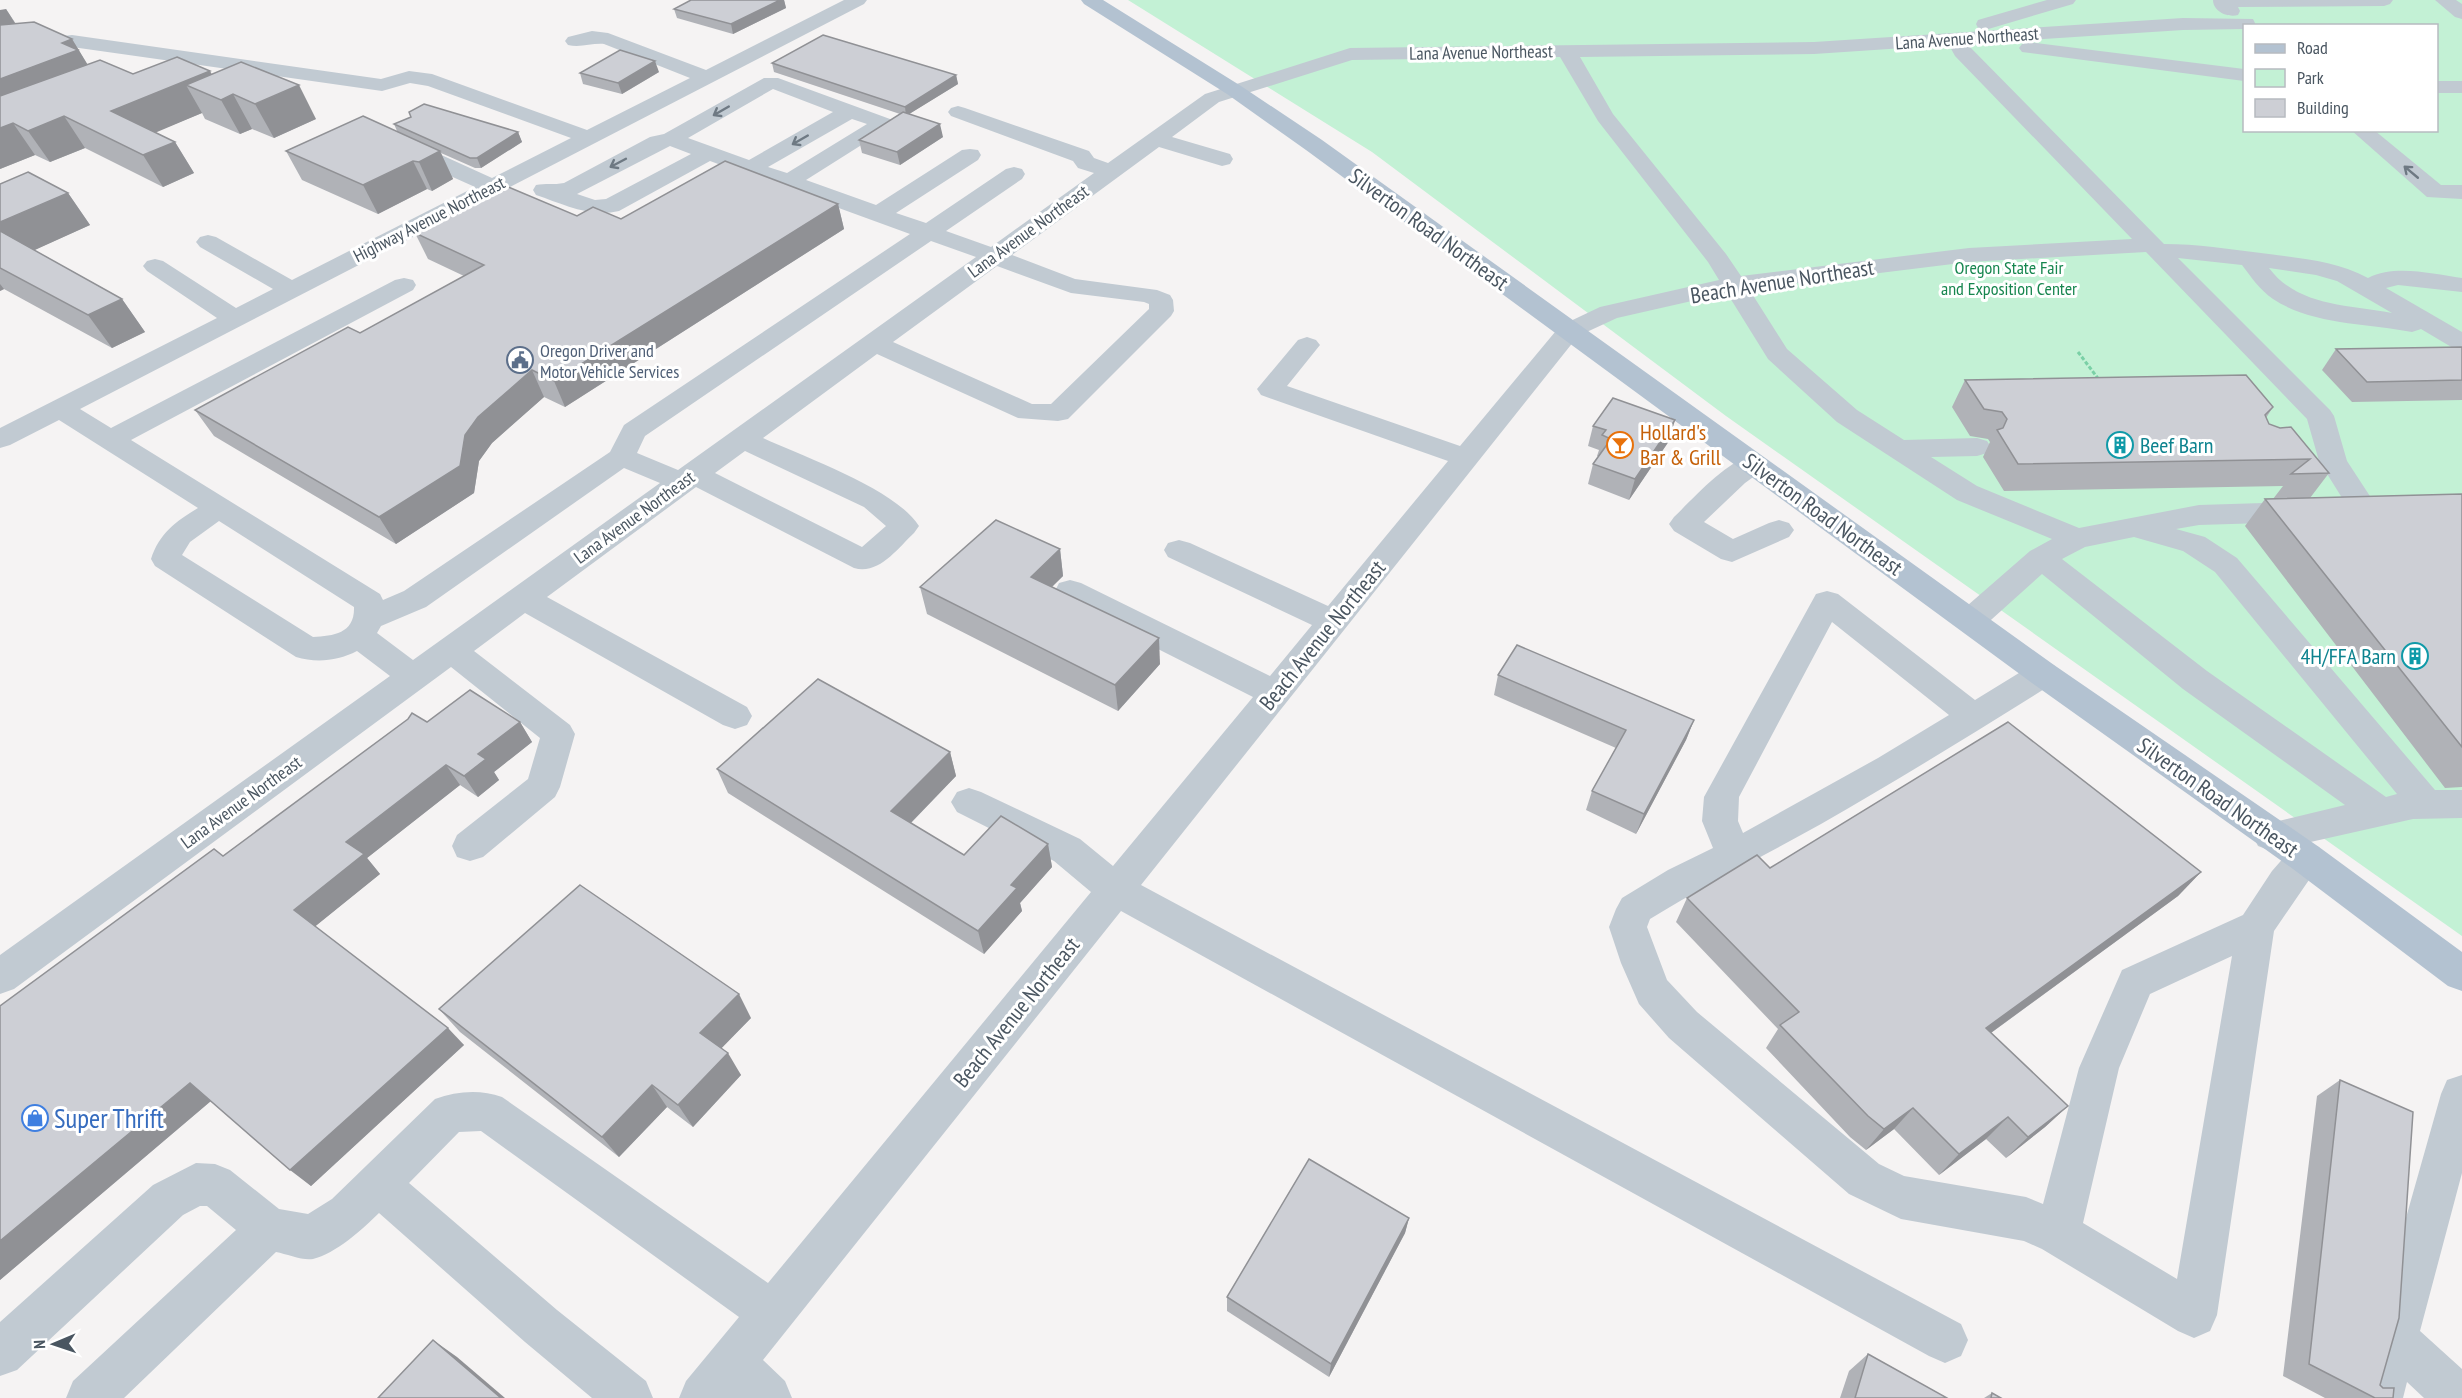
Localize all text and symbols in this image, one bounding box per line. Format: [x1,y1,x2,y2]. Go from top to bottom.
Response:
street label: Lana Avenue Northeast [1895,22,2039,54]
legend [2243,24,2438,132]
text: Road [2297,36,2328,59]
street label: Lana Avenue Northeast [1409,39,1553,65]
text: Park [2297,66,2324,89]
text: Building [2297,96,2349,119]
one-way arrow [713,105,730,117]
one-way arrow [792,134,809,146]
one-way arrow [610,157,628,169]
street label: Silverton Road Northeast [1344,162,1514,296]
one-way arrow [2404,165,2419,179]
street label: Highway Avenue Northeast [349,171,509,267]
street label: Lana Avenue Northeast [963,179,1093,282]
street label: Beach Avenue Northeast [1688,253,1876,309]
park label: Oregon State Fair and Exposition Center [1941,256,2077,300]
place label: Oregon Driver and Motor Vehicle Services [540,339,679,383]
public building icon: Oregon Driver and Motor Vehicle Services [505,345,535,375]
place label: Hollard's Bar & Grill [1640,418,1722,471]
bar icon: Hollard's Bar & Grill [1605,430,1635,460]
building icon: Beef Barn [2105,430,2135,460]
place label: Beef Barn [2140,431,2214,459]
street label: Silverton Road Northeast [1738,447,1908,581]
street label: Lana Avenue Northeast [569,465,699,568]
street label: Beach Avenue Northeast [1253,554,1391,716]
building icon: 4H/FFA Barn [2400,641,2430,671]
place label: 4H/FFA Barn [2300,642,2396,670]
street label: Silverton Road Northeast [2132,731,2304,863]
street label: Lana Avenue Northeast [176,750,306,853]
street label: Beach Avenue Northeast [947,931,1085,1093]
place label: Super Thrift [54,1101,164,1135]
shop icon: Super Thrift [20,1103,50,1133]
north arrow [24,1314,84,1374]
text: N [29,1340,49,1349]

